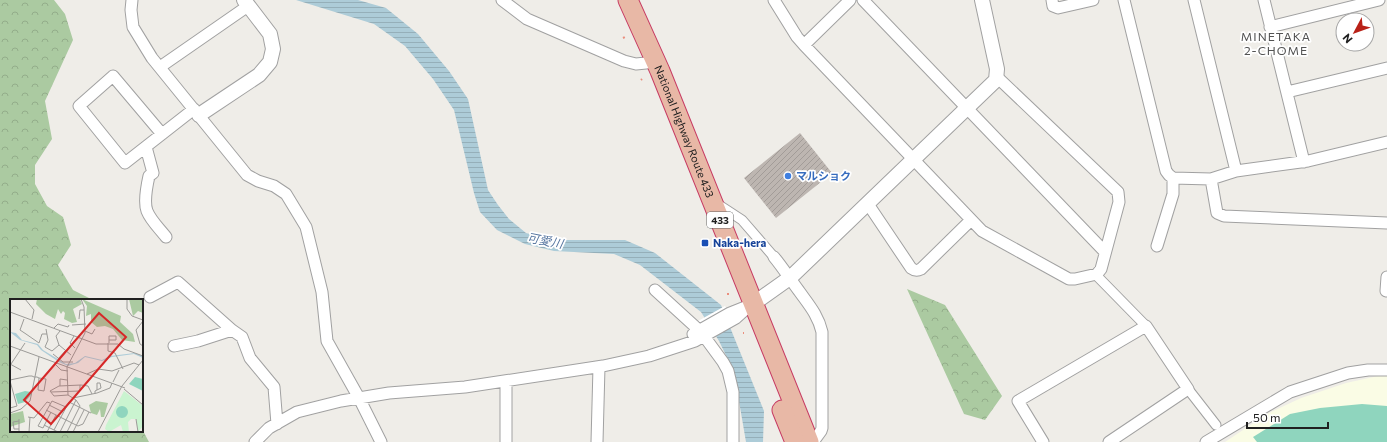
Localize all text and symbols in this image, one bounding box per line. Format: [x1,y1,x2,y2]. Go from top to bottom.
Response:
north arrow [1335,12,1375,52]
district label: MINETAKA 2-CHOME [1241,29,1311,57]
text: N [1339,32,1355,46]
street label: National Highway Route 433 [652,63,717,199]
place label: マルショク [796,169,851,182]
marker: マルショク [783,171,793,181]
road number: 433 [707,212,733,228]
water label: 可愛川 [526,230,566,251]
place label: Naka-hera [713,236,766,249]
marker: Naka-hera [700,238,710,248]
inset map [10,299,143,432]
scale bar [1247,404,1328,430]
text: 50 m [1253,410,1281,424]

